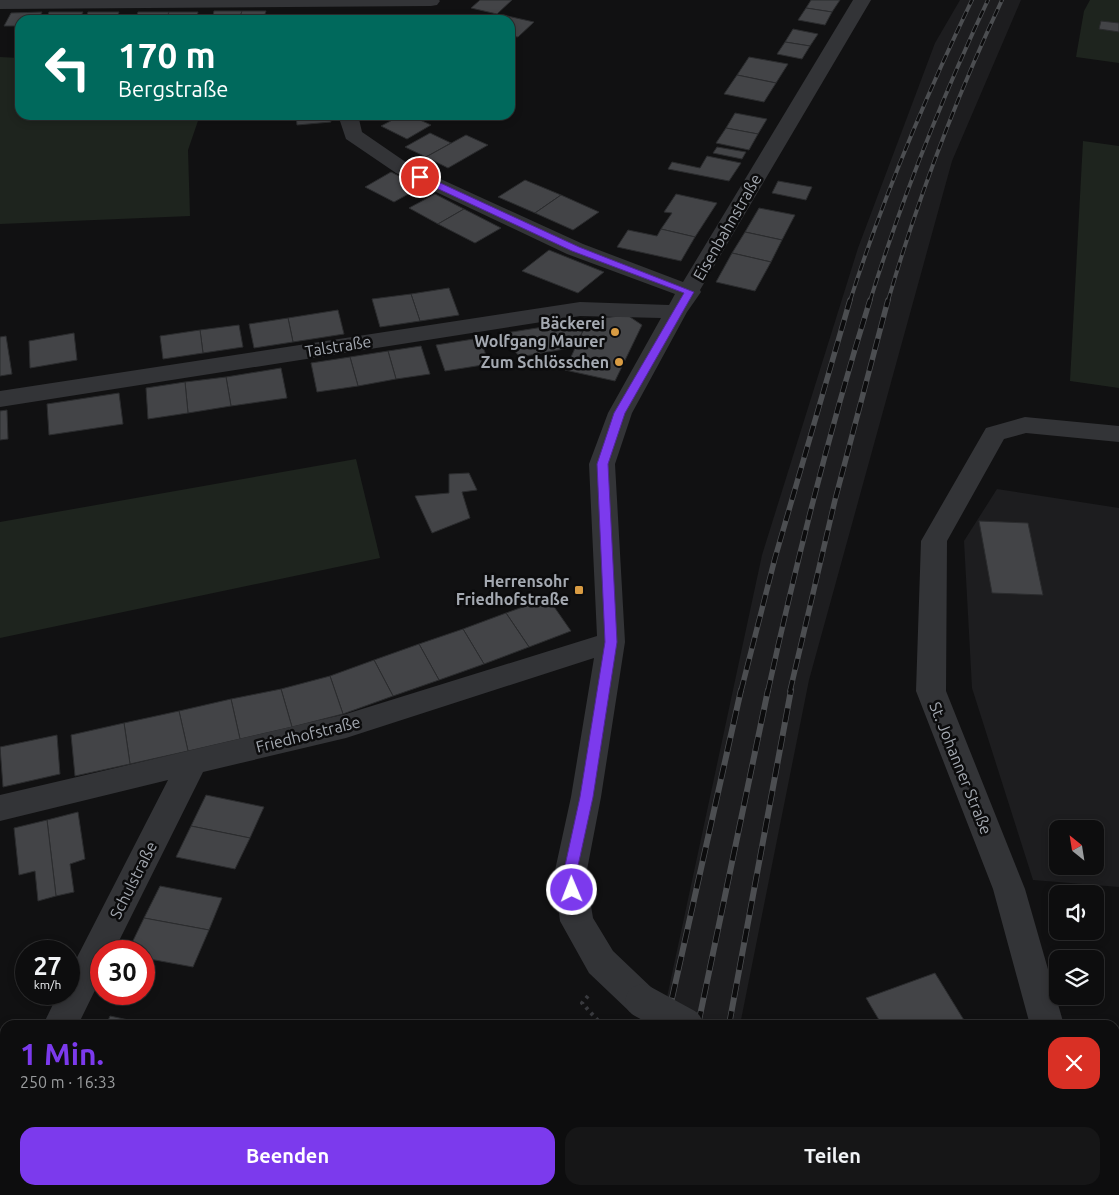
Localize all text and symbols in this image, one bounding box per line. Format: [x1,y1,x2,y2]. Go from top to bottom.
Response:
icon: left [35,35,100,100]
text: 170 m [118,35,216,75]
text: Bergstraße [118,76,228,101]
pin [399,156,441,198]
icon: arrive [406,163,434,191]
street label: Eisenbahnstraße [689,171,765,283]
place label: Bäckerei Wolfgang Maurer [474,314,605,350]
marker: Bäckerei Wolfgang Maurer [609,326,621,338]
street label: Talstraße [304,332,372,360]
place label: Zum Schlösschen [481,353,609,371]
marker: Zum Schlösschen [613,356,625,368]
place label: Herrensohr Friedhofstraße [456,572,569,608]
marker: Herrensohr Friedhofstraße [573,584,585,596]
street label: St. Johanner Straße [926,699,996,837]
street label: Friedhofstraße [254,712,362,756]
north arrow [1049,820,1104,875]
map controls [1049,820,1104,1005]
street label: Schulstraße [106,838,160,922]
position arrow [545,863,597,915]
button: sound [1049,885,1104,940]
speed limit sign: 30 [90,940,155,1005]
button: layers [1049,950,1104,1005]
text: 27 [33,952,62,980]
text: km/h [34,978,61,991]
text: 1 Min. [20,1037,104,1071]
button: close [1048,1037,1100,1089]
text: 250 m · 16:33 [20,1073,116,1091]
button: Beenden [20,1127,555,1185]
button: Teilen [565,1127,1100,1185]

